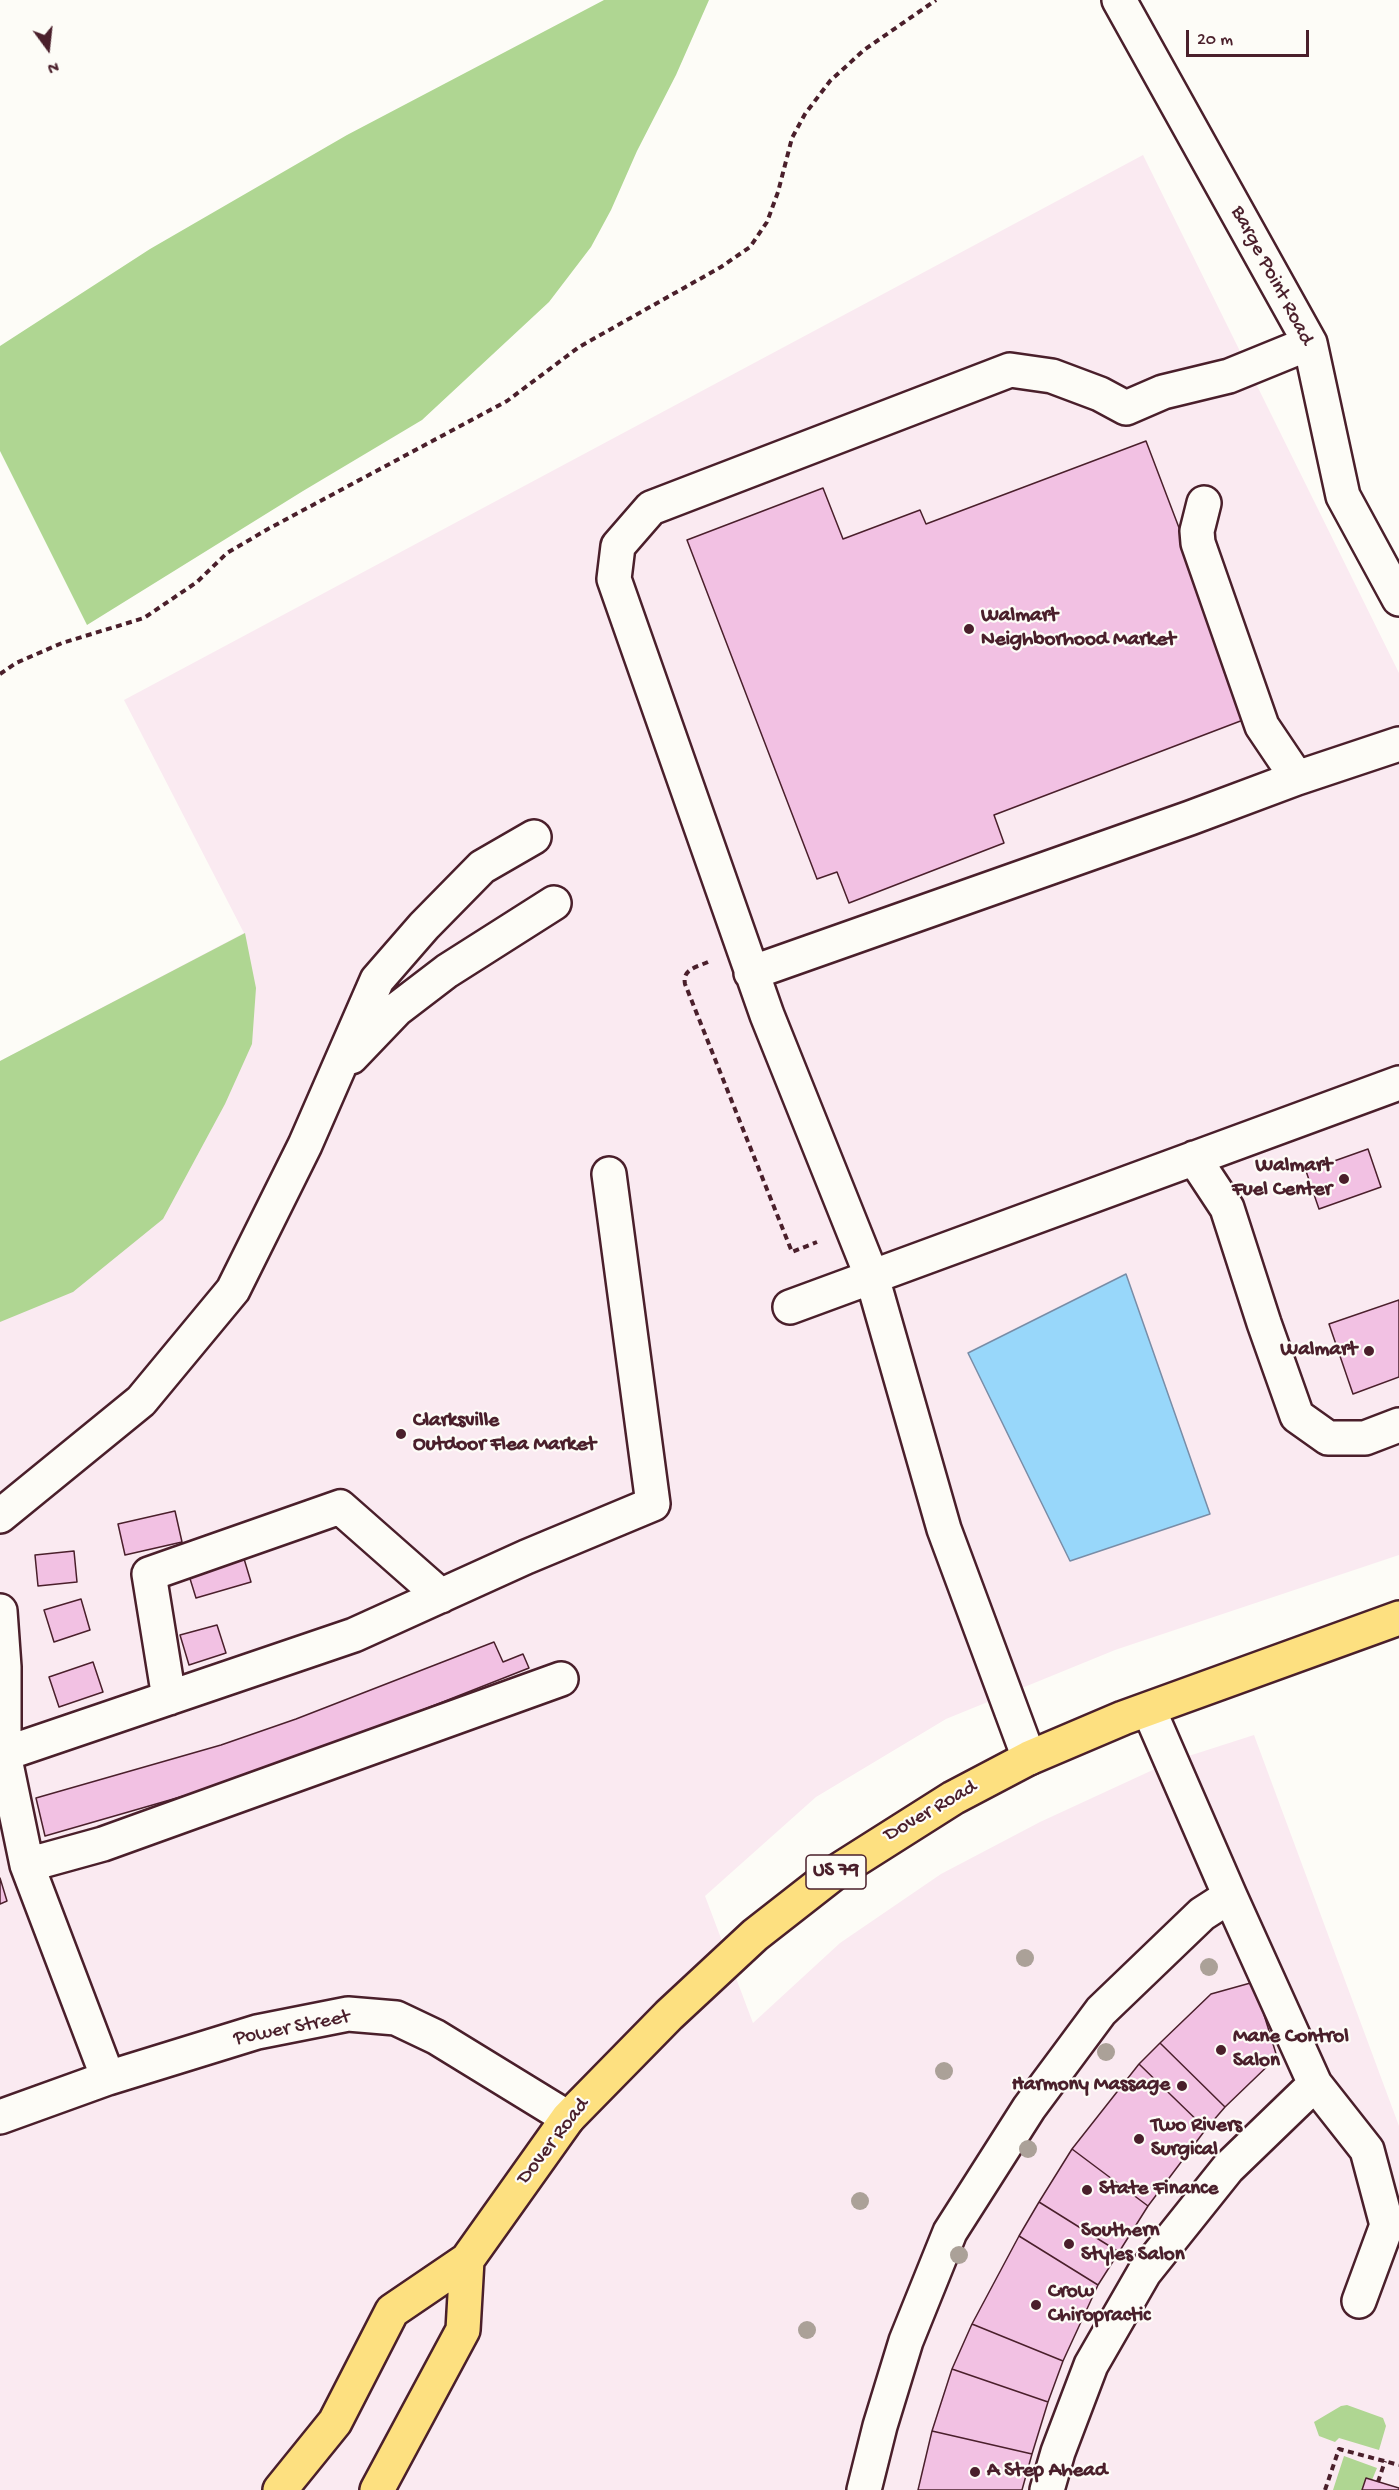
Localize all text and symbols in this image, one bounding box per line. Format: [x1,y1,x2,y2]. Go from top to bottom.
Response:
north arrow [18,18,78,78]
scale bar [1189,18,1312,56]
text: 20 m [1197,30,1233,51]
text: N [45,55,60,76]
street label: Barge Point Road [1224,202,1318,350]
place label: Walmart Neighborhood Market [981,604,1176,654]
marker: Walmart Neighborhood Market [962,622,976,636]
place label: Walmart Fuel Center [1232,1154,1332,1204]
marker: Walmart Fuel Center [1337,1172,1351,1186]
place label: Walmart [1280,1338,1357,1364]
marker: Walmart [1362,1344,1376,1358]
place label: Clarksville Outdoor Flea Market [413,1409,596,1459]
marker: Clarksville Outdoor Flea Market [394,1427,408,1441]
street label: Dover Road [880,1775,982,1849]
road number: US 79 [806,1855,866,1889]
street label: Power Street [232,2005,352,2053]
place label: Mane Control Salon [1233,2025,1349,2075]
marker: Mane Control Salon [1214,2043,1228,2057]
place label: Harmony Massage [1012,2073,1170,2099]
marker: Harmony Massage [1175,2079,1189,2093]
street label: Dover Road [512,2094,596,2190]
place label: Two Rivers Surgical [1151,2114,1242,2164]
marker: Two Rivers Surgical [1132,2132,1146,2146]
place label: State Finance [1099,2177,1218,2203]
marker: State Finance [1080,2183,1094,2197]
place label: Southern Styles Salon [1081,2219,1185,2269]
marker: Southern Styles Salon [1062,2237,1076,2251]
place label: Crow Chiropractic [1048,2280,1150,2330]
marker: Crow Chiropractic [1029,2298,1043,2312]
place label: A Step Ahead [987,2459,1107,2485]
marker: A Step Ahead [968,2465,982,2479]

